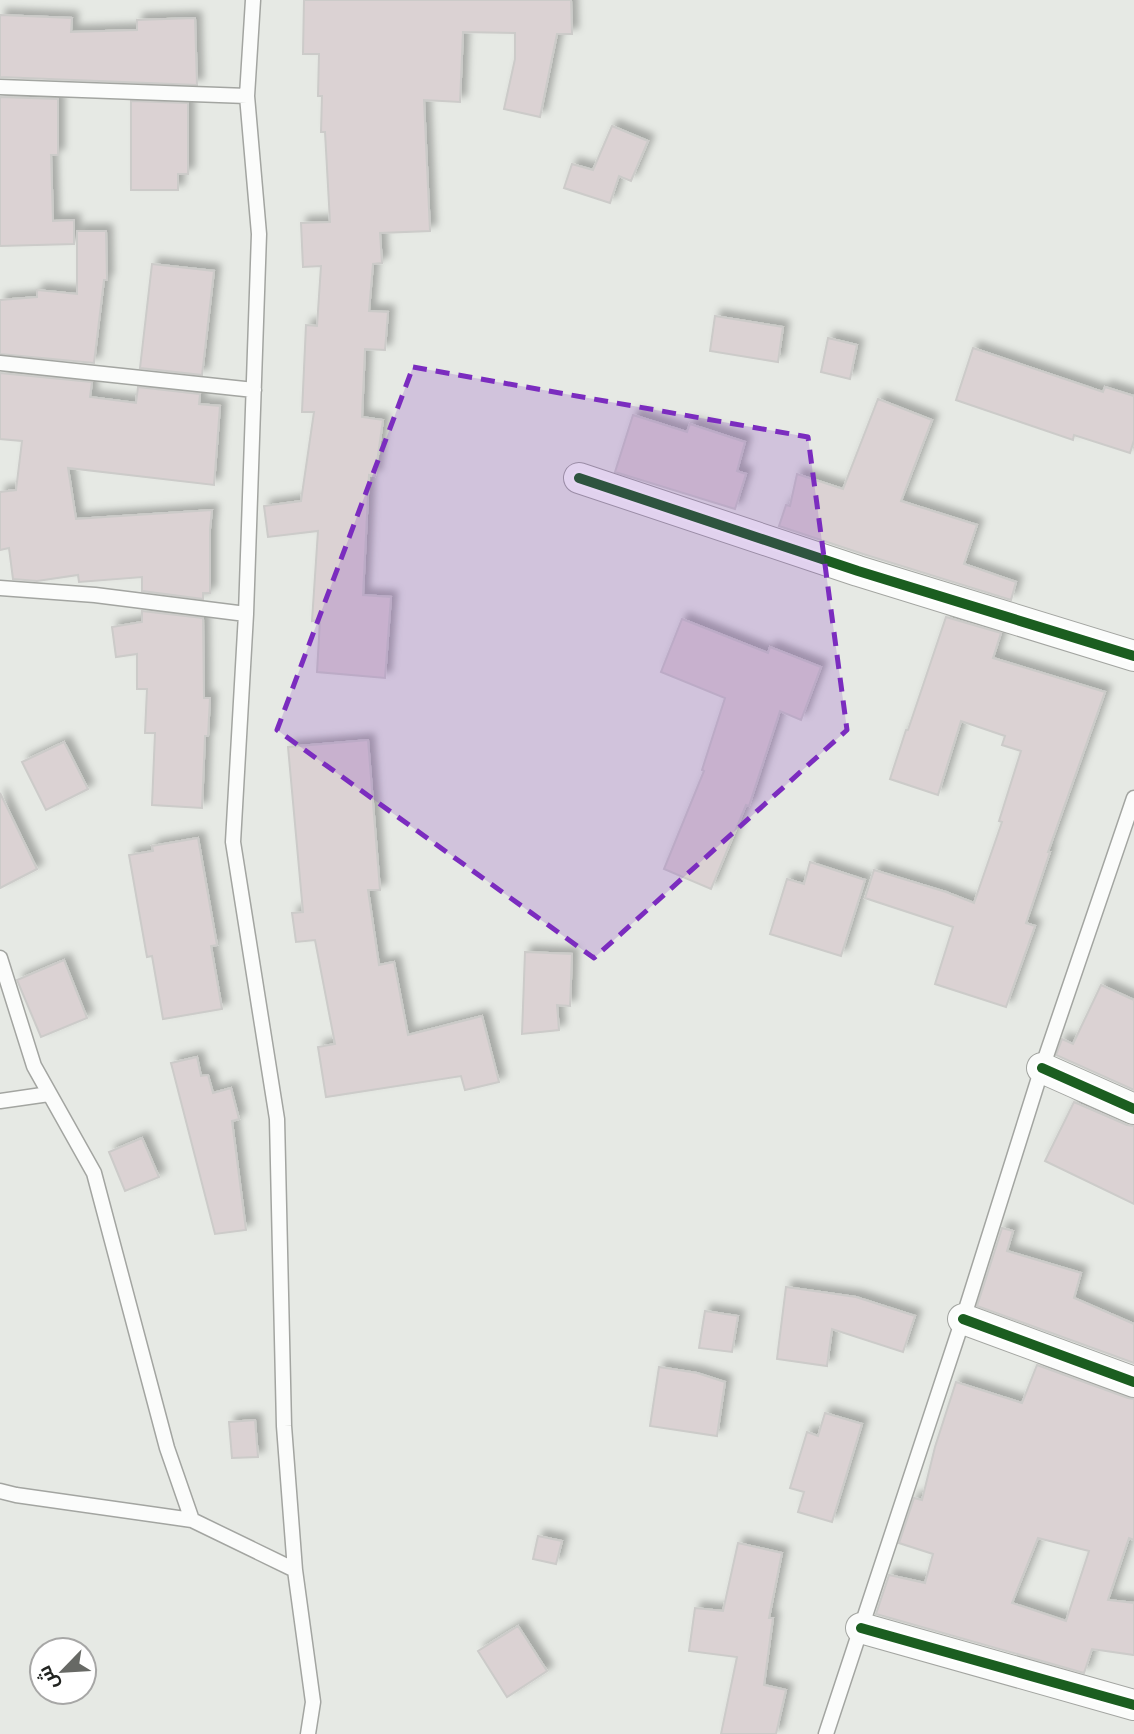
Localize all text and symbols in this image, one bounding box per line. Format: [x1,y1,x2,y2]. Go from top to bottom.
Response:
north arrow [28,1636,98,1706]
text: ش [32,1662,64,1694]

